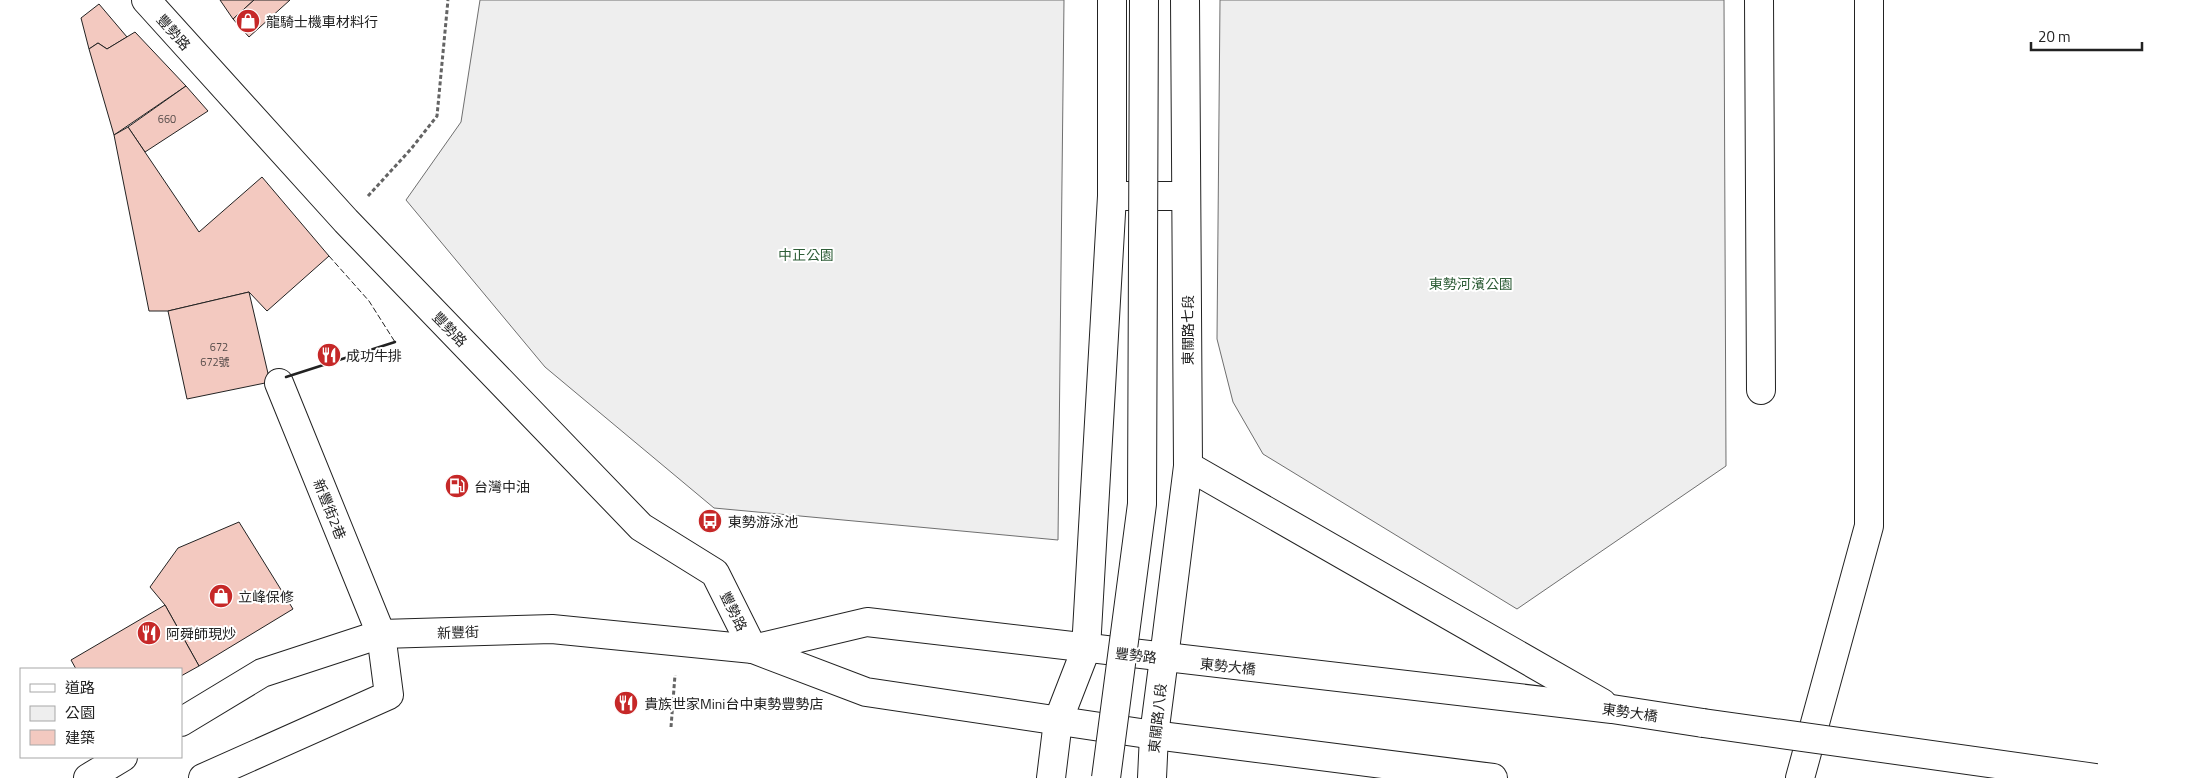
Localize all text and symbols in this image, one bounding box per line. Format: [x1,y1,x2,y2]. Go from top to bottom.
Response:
shop icon: 龍騎士機車材料行 [235,8,261,34]
street label: 豐勢路 [152,9,196,55]
place label: 龍騎士機車材料行 [266,11,378,32]
scale bar [2031,20,2142,52]
text: 20 m [2038,25,2071,48]
house number: 660 [158,111,176,127]
park label: 中正公園 [778,244,834,265]
park label: 東勢河濱公園 [1429,273,1513,294]
street label: 東關路七段 [1177,295,1198,365]
street label: 豐勢路 [428,307,472,351]
house number: 672 [210,339,228,355]
restaurant icon: 成功牛排 [316,342,342,368]
place label: 成功牛排 [346,345,402,366]
house number: 672號 [200,354,230,370]
fuel station icon: 台灣中油 [444,473,470,499]
street label: 新豐街2巷 [308,475,352,543]
place label: 台灣中油 [474,476,530,497]
bus stop icon: 東勢游泳池 [697,508,723,534]
place label: 東勢游泳池 [728,511,798,532]
shop icon: 立峰保修 [208,583,234,609]
place label: 立峰保修 [238,586,294,607]
street label: 豐勢路 [715,588,753,634]
restaurant icon: 阿舜師現炒 [136,620,162,646]
street label: 新豐街 [437,621,479,643]
place label: 阿舜師現炒 [166,623,236,644]
street label: 豐勢路 [1114,642,1158,668]
street label: 東勢大橋 [1199,653,1257,679]
legend [20,668,182,758]
text: 道路 [65,676,95,699]
street label: 東關路八段 [1143,682,1171,754]
restaurant icon: 貴族世家Mini台中東勢豐勢店 [613,690,639,716]
place label: 貴族世家Mini台中東勢豐勢店 [644,693,823,714]
street label: 東勢大橋 [1601,698,1659,726]
text: 公園 [65,701,95,724]
text: 建築 [65,726,95,749]

